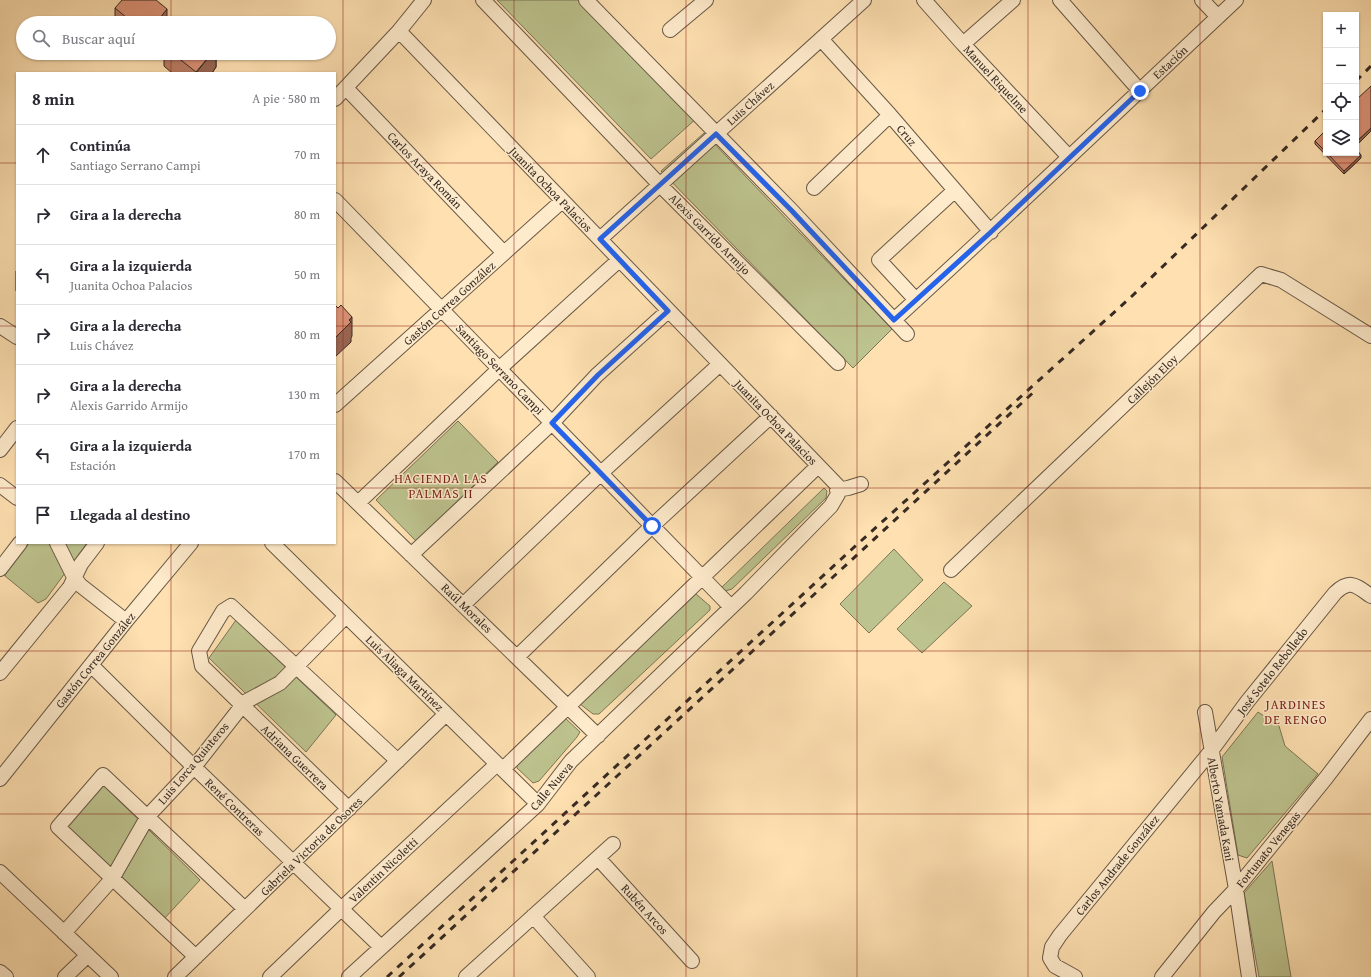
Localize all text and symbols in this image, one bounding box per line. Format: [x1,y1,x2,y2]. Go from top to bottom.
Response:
map controls [1323,12,1359,156]
button: + [1323,12,1359,48]
search box [16,16,336,60]
icon: search [30,27,52,49]
text: Buscar aquí [62,28,135,49]
street label: Manuel Riquelme [960,41,1032,117]
street label: Estación [1149,41,1191,83]
button: − [1323,48,1359,84]
street label: Luis Chávez [723,77,777,129]
route end [1131,82,1149,100]
button: locate [1323,84,1359,120]
text: 8 min [32,86,74,111]
text: A pie · 580 m [252,89,320,108]
button: layers [1323,120,1359,156]
street label: Cruz [893,121,921,149]
street label: Carlos Araya Román [384,128,466,212]
text: Continúa [70,135,131,156]
street label: Juanita Ochoa Palacios [504,141,597,236]
icon: ahead [32,144,54,166]
text: 70 m [294,145,320,164]
text: Santiago Serrano Campi [70,156,201,175]
street label: Alexis Garrido Armijo [665,189,755,279]
icon: right [32,204,54,226]
text: Gira a la derecha [70,204,181,225]
text: 80 m [294,205,320,224]
text: Gira a la izquierda [70,255,192,276]
street label: Gastón Correa González [399,257,499,349]
icon: left [32,264,54,286]
text: 50 m [294,265,320,284]
text: Juanita Ochoa Palacios [70,276,192,295]
text: Gira a la derecha [70,315,181,336]
street label: Santiago Serrano Campi [452,320,548,419]
icon: right [32,324,54,346]
text: 80 m [294,325,320,344]
text: Luis Chávez [70,336,134,355]
street label: Callejón Eloy [1123,350,1181,408]
street label: Juanita Ochoa Palacios [729,374,822,469]
text: Gira a la derecha [70,375,181,396]
icon: right [32,384,54,406]
text: 130 m [288,385,320,404]
text: Alexis Garrido Armijo [70,396,188,415]
text: Gira a la izquierda [70,435,192,456]
icon: left [32,444,54,466]
text: 170 m [288,445,320,464]
text: Estación [70,456,116,475]
district label: HACIENDA LAS PALMAS II [394,469,488,503]
icon: arrive [32,504,54,526]
text: Llegada al destino [70,504,190,525]
route start [643,517,661,535]
street label: Raúl Morales [438,579,497,637]
street label: Gastón Correa González [51,609,139,711]
street label: José Sotelo Rebolledo [1231,624,1312,720]
street label: Luis Aliaga Martínez [362,631,448,715]
district label: JARDINES DE RENGO [1264,695,1328,729]
street label: Luis Lorca Quinteros [153,718,233,808]
street label: Adriana Guerrera [258,720,333,794]
street label: Alberto Yamada Kani [1203,755,1239,863]
street label: Calle Nueva [526,758,577,814]
street label: René Contreras [201,774,269,840]
street label: Gabriela Victoria de Osores [256,792,366,899]
street label: Fortunato Venegas [1232,807,1304,891]
street label: Carlos Andrade González [1071,811,1163,919]
street label: Valentin Nicoletti [345,833,422,907]
street label: Rubén Arcos [618,880,673,938]

